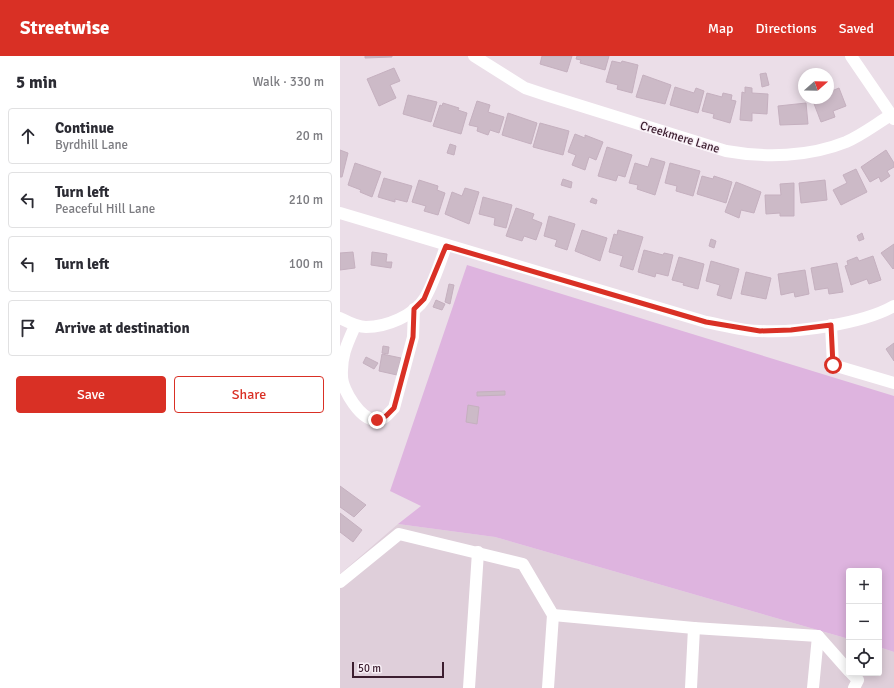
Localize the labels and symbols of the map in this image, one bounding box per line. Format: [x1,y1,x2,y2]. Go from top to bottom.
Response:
north arrow [798,68,834,104]
street label: Creekmere Lane [638,118,722,157]
route start [824,356,842,374]
route end [368,411,386,429]
scale bar [352,660,444,679]

